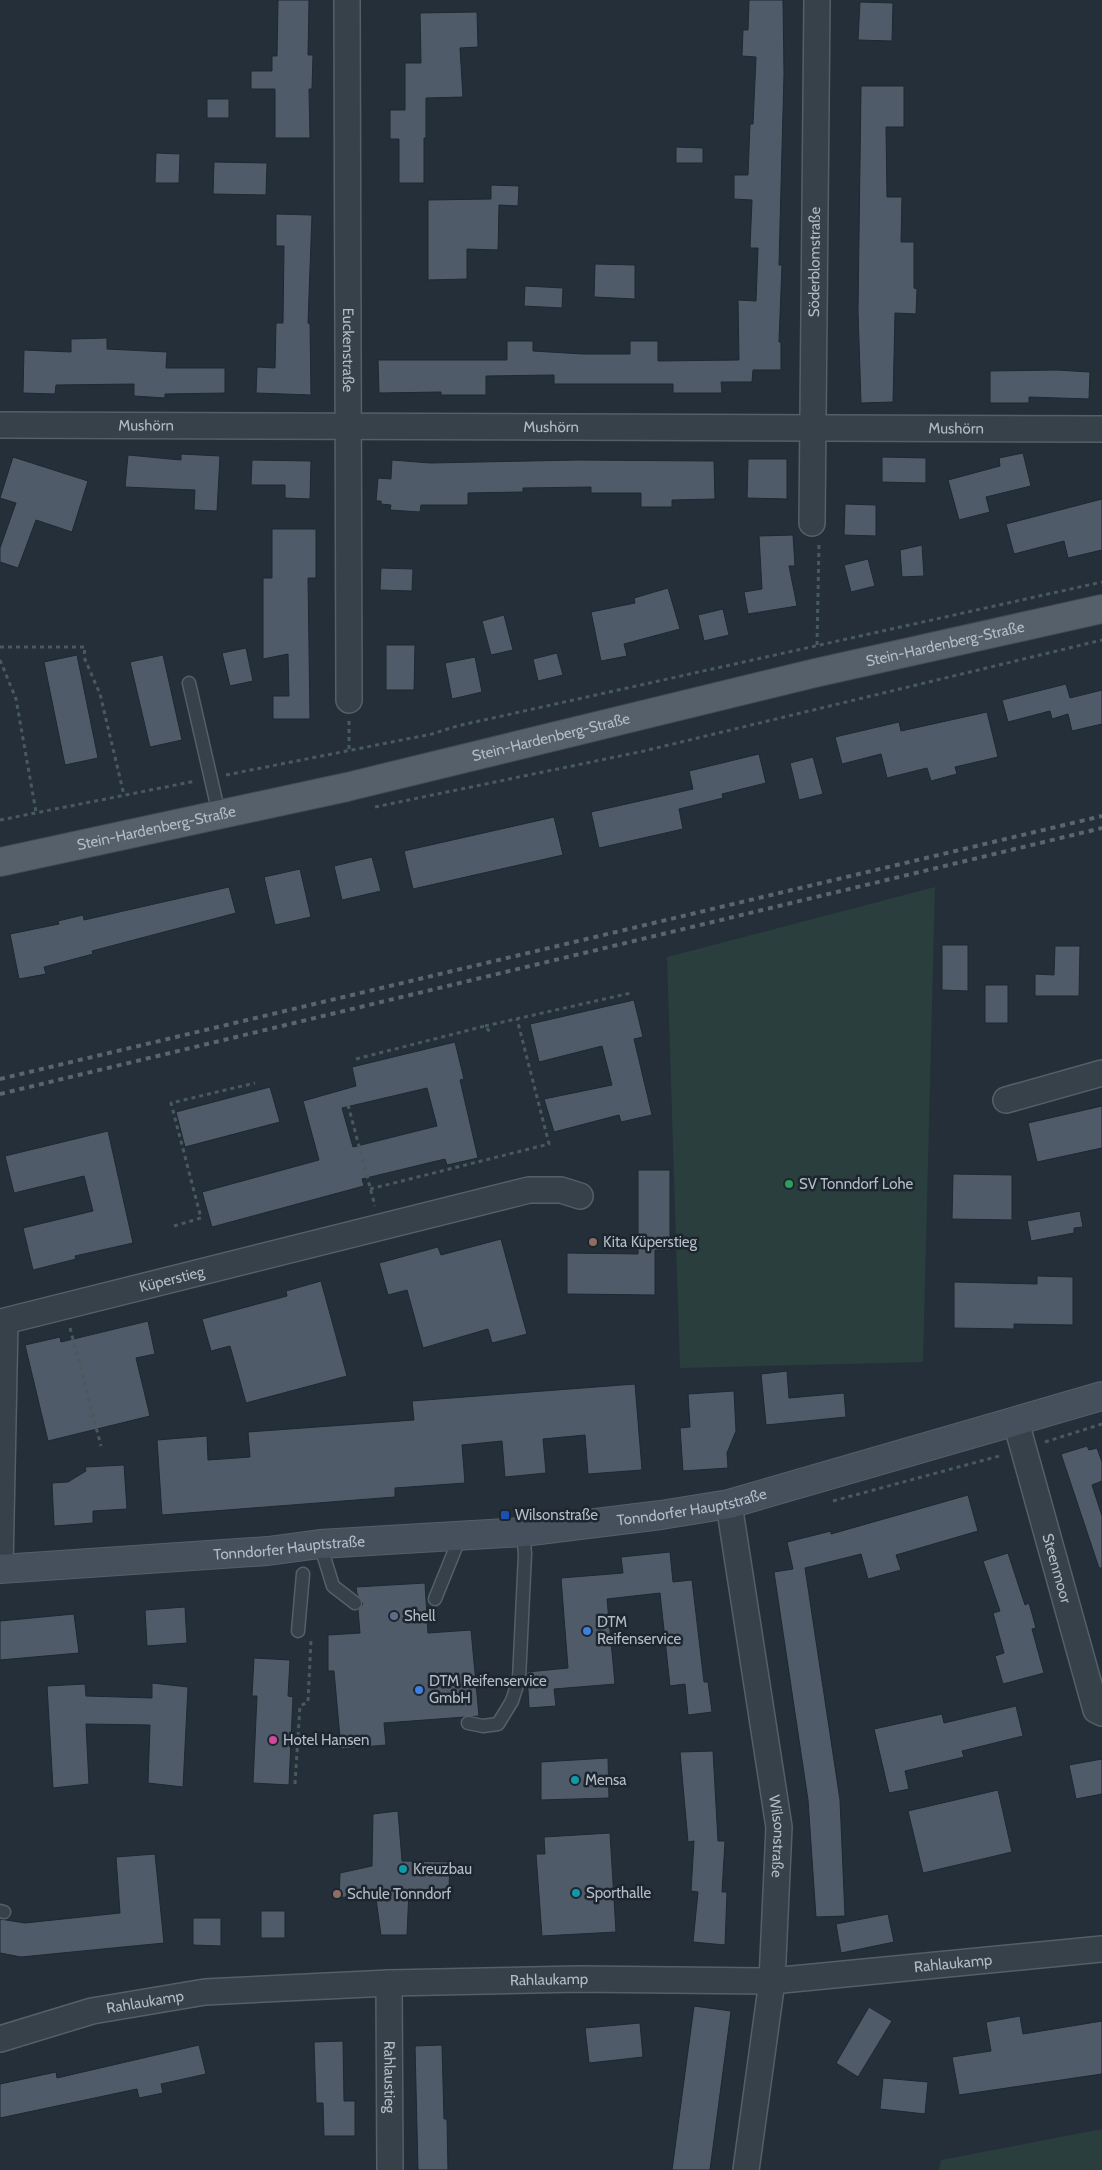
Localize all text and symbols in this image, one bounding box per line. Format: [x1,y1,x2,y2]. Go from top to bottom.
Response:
street label: Söderblomstraße [805,206,824,317]
street label: Euckenstraße [339,308,357,393]
street label: Mushörn [118,416,174,435]
street label: Mushörn [523,418,579,436]
street label: Mushörn [928,419,984,438]
street label: Stein-Hardenberg-Straße [864,618,1026,670]
street label: Stein-Hardenberg-Straße [470,709,632,765]
street label: Stein-Hardenberg-Straße [75,802,238,854]
place label: SV Tonndorf Lohe [799,1175,914,1193]
marker: SV Tonndorf Lohe [783,1178,795,1190]
place label: Kita Küperstieg [603,1233,698,1251]
marker: Kita Küperstieg [587,1236,599,1248]
street label: Küperstieg [137,1262,207,1296]
street label: Tonndorfer Hauptstraße [616,1485,769,1529]
place label: Wilsonstraße [515,1506,598,1524]
marker: Wilsonstraße [499,1509,511,1521]
street label: Steenmoor [1038,1531,1075,1606]
street label: Tonndorfer Hauptstraße [213,1532,366,1564]
place label: Shell [404,1607,436,1625]
marker: Shell [388,1610,400,1622]
place label: DTM Reifenservice [597,1613,681,1648]
marker: DTM Reifenservice [581,1625,593,1637]
place label: DTM Reifenservice GmbH [429,1672,547,1707]
marker: DTM Reifenservice GmbH [413,1684,425,1696]
place label: Hotel Hansen [283,1731,369,1749]
marker: Hotel Hansen [267,1734,279,1746]
place label: Mensa [585,1771,627,1789]
marker: Mensa [569,1774,581,1786]
street label: Wilsonstraße [765,1794,788,1878]
place label: Kreuzbau [413,1860,472,1878]
marker: Kreuzbau [397,1863,409,1875]
place label: Sporthalle [586,1884,651,1902]
place label: Schule Tonndorf [347,1885,451,1903]
marker: Sporthalle [570,1887,582,1899]
marker: Schule Tonndorf [331,1888,343,1900]
street label: Rahlaukamp [913,1951,993,1976]
street label: Rahlaukamp [510,1970,588,1989]
street label: Rahlaukamp [105,1987,185,2017]
street label: Rahlaustieg [380,2041,399,2114]

